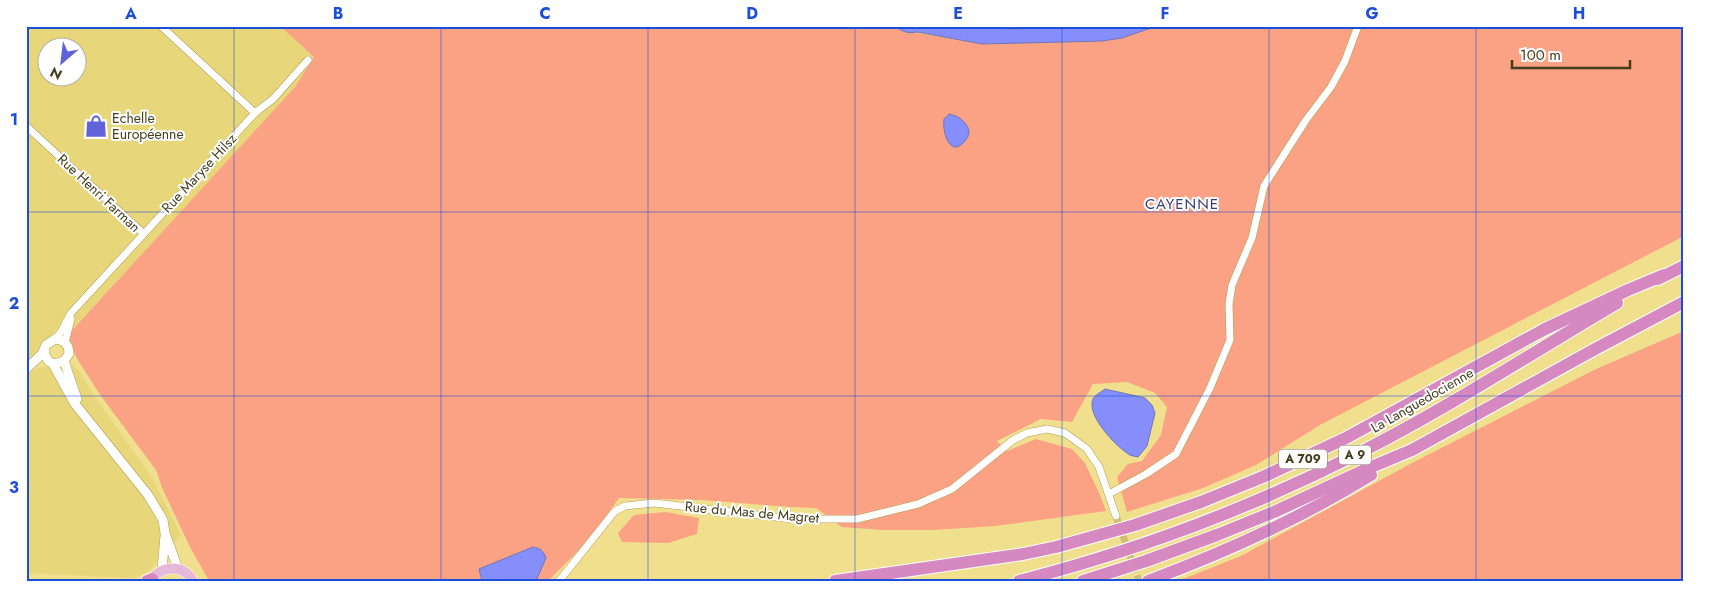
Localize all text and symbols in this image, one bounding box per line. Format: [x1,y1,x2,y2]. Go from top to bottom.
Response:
text: A [124,2,137,25]
text: B [333,2,343,25]
text: C [539,2,551,25]
text: D [746,2,758,25]
text: E [953,2,963,25]
text: F [1161,2,1169,25]
text: G [1365,2,1379,25]
text: H [1573,2,1585,25]
north arrow [38,38,88,88]
scale bar [1512,38,1630,70]
text: 100 m [1520,44,1561,66]
text: N [46,62,66,85]
text: 1 [10,108,18,131]
place label: Echelle Européenne [112,108,184,144]
shop icon: Echelle Européenne [83,113,109,139]
street label: Rue Maryse Hilsz [157,128,241,217]
street label: Rue Henri Farman [53,149,145,237]
district label: CAYENNE [1145,193,1219,215]
text: 2 [9,292,19,315]
street label: La Languedocienne [1367,363,1477,437]
road number: A 9 [1339,446,1371,464]
road number: A 709 [1279,449,1327,468]
text: 3 [9,476,19,499]
street label: Rue du Mas de Magret [684,496,821,528]

